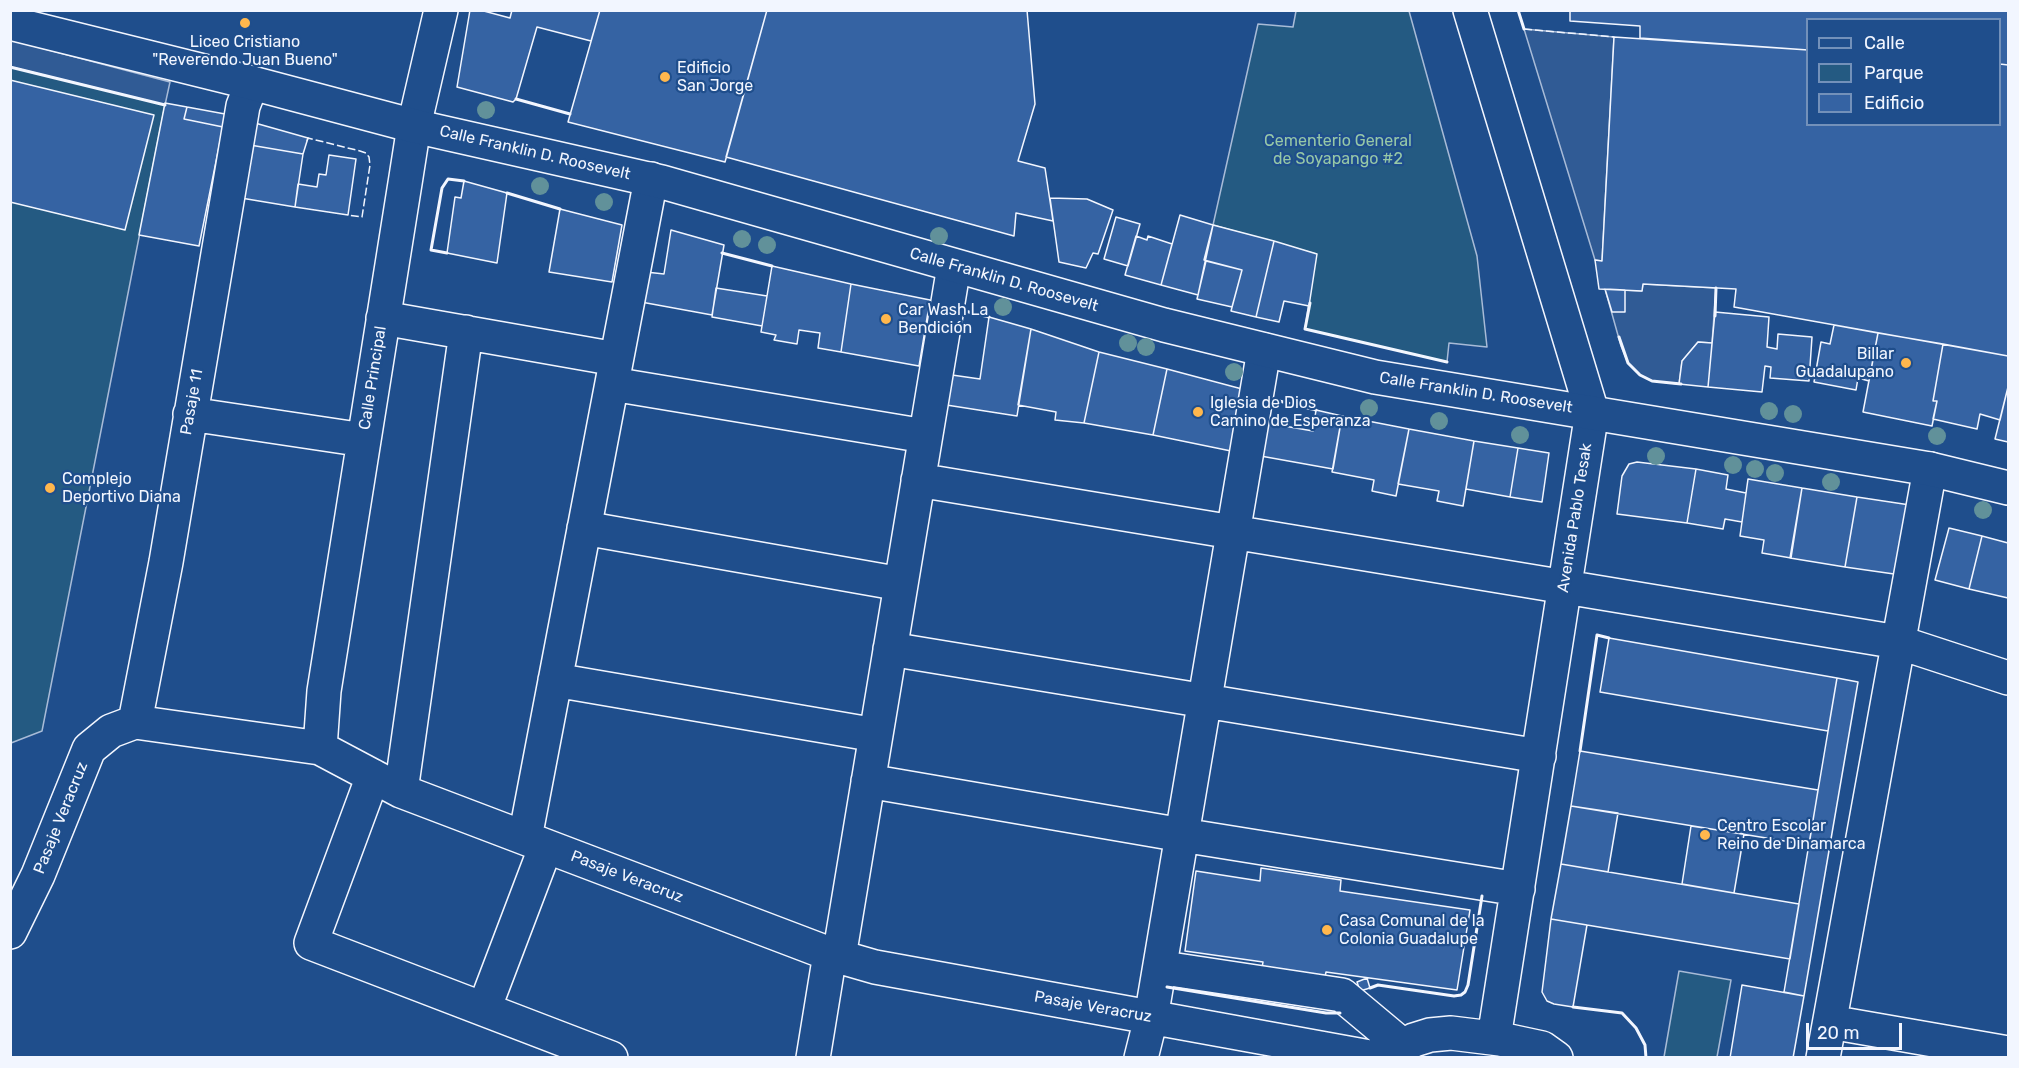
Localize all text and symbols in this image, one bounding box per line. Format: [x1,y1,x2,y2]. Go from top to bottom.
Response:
marker: Liceo Cristiano "Reverendo Juan Bueno" [238,16,252,30]
legend [1806,18,2001,126]
place label: Liceo Cristiano "Reverendo Juan Bueno" [152,32,338,70]
text: Calle [1864,32,1905,54]
place label: Edificio San Jorge [677,58,753,96]
text: Parque [1864,62,1924,84]
marker: Edificio San Jorge [658,70,672,84]
text: Edificio [1864,92,1924,114]
street label: Calle Franklin D. Roosevelt [438,122,632,184]
park label: Cementerio General de Soyapango #2 [1264,131,1412,169]
street label: Calle Franklin D. Roosevelt [907,244,1101,316]
place label: Car Wash La Bendición [898,300,988,338]
marker: Car Wash La Bendición [879,312,893,326]
street label: Calle Principal [355,325,391,431]
place label: Billar Guadalupano [1796,344,1894,382]
marker: Billar Guadalupano [1899,356,1913,370]
street label: Pasaje 11 [177,367,207,437]
street label: Calle Franklin D. Roosevelt [1378,368,1574,418]
place label: Iglesia de Dios Camino de Esperanza [1210,393,1371,431]
marker: Iglesia de Dios Camino de Esperanza [1191,405,1205,419]
street label: Avenida Pablo Tesak [1554,442,1596,594]
place label: Complejo Deportivo Diana [62,469,181,507]
marker: Complejo Deportivo Diana [43,481,57,495]
street label: Pasaje Veracruz [30,759,92,877]
place label: Centro Escolar Reino de Dinamarca [1717,816,1865,854]
marker: Centro Escolar Reino de Dinamarca [1698,828,1712,842]
street label: Pasaje Veracruz [568,847,686,907]
place label: Casa Comunal de la Colonia Guadalupe [1339,911,1485,949]
marker: Casa Comunal de la Colonia Guadalupe [1320,923,1334,937]
street label: Pasaje Veracruz [1033,987,1153,1027]
scale bar [1809,1011,1905,1049]
text: 20 m [1817,1022,1859,1044]

